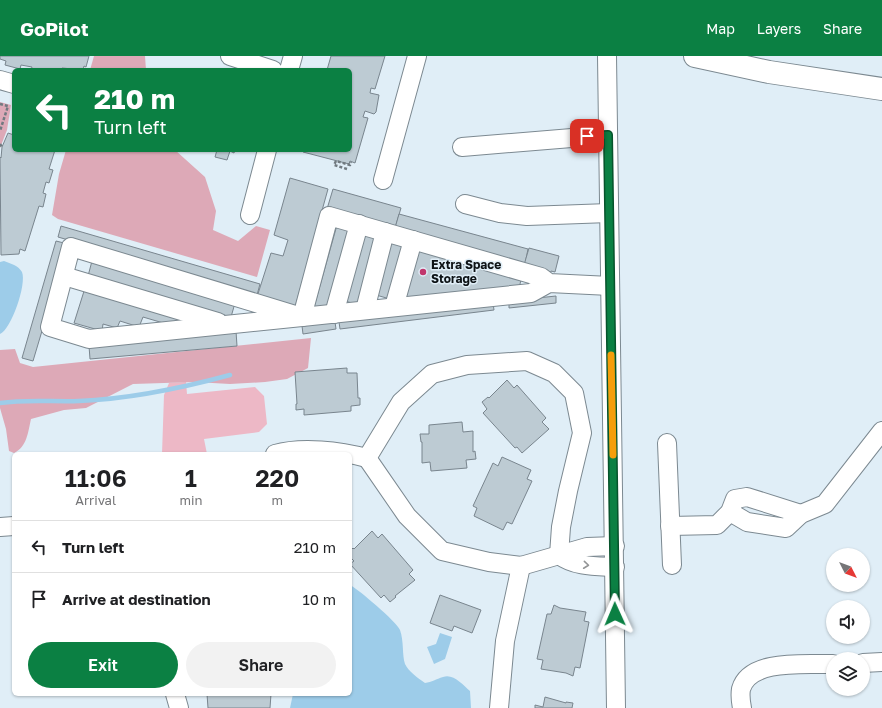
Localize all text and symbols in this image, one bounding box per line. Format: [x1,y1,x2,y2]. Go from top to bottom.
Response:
text: GoPilot [20,17,88,40]
text: Map [706,20,735,37]
text: Layers [757,20,801,37]
text: Share [823,20,862,37]
text: 210 m [94,82,175,115]
icon: left [28,84,80,136]
text: Turn left [94,116,167,138]
pin [570,119,604,153]
icon: arrive [576,125,598,147]
place label: Extra Space Storage [431,257,501,286]
marker: Extra Space Storage [418,267,428,277]
text: 11:06 [65,463,127,492]
text: 1 [185,463,197,492]
text: 220 [255,463,299,492]
text: Arrival [75,492,116,508]
text: min [179,492,202,508]
text: m [271,492,283,508]
icon: left [28,536,50,558]
text: Turn left [62,538,124,556]
text: 210 m [294,538,336,556]
north arrow [826,548,870,592]
map controls [826,548,870,696]
one-way arrow [583,560,589,569]
icon: arrive [28,588,50,610]
text: Arrive at destination [62,590,211,608]
text: 10 m [302,590,336,608]
position arrow [594,593,636,635]
button: sound [826,600,870,644]
button: Exit [28,642,178,688]
button: Share [186,642,336,688]
button: layers [826,652,870,696]

